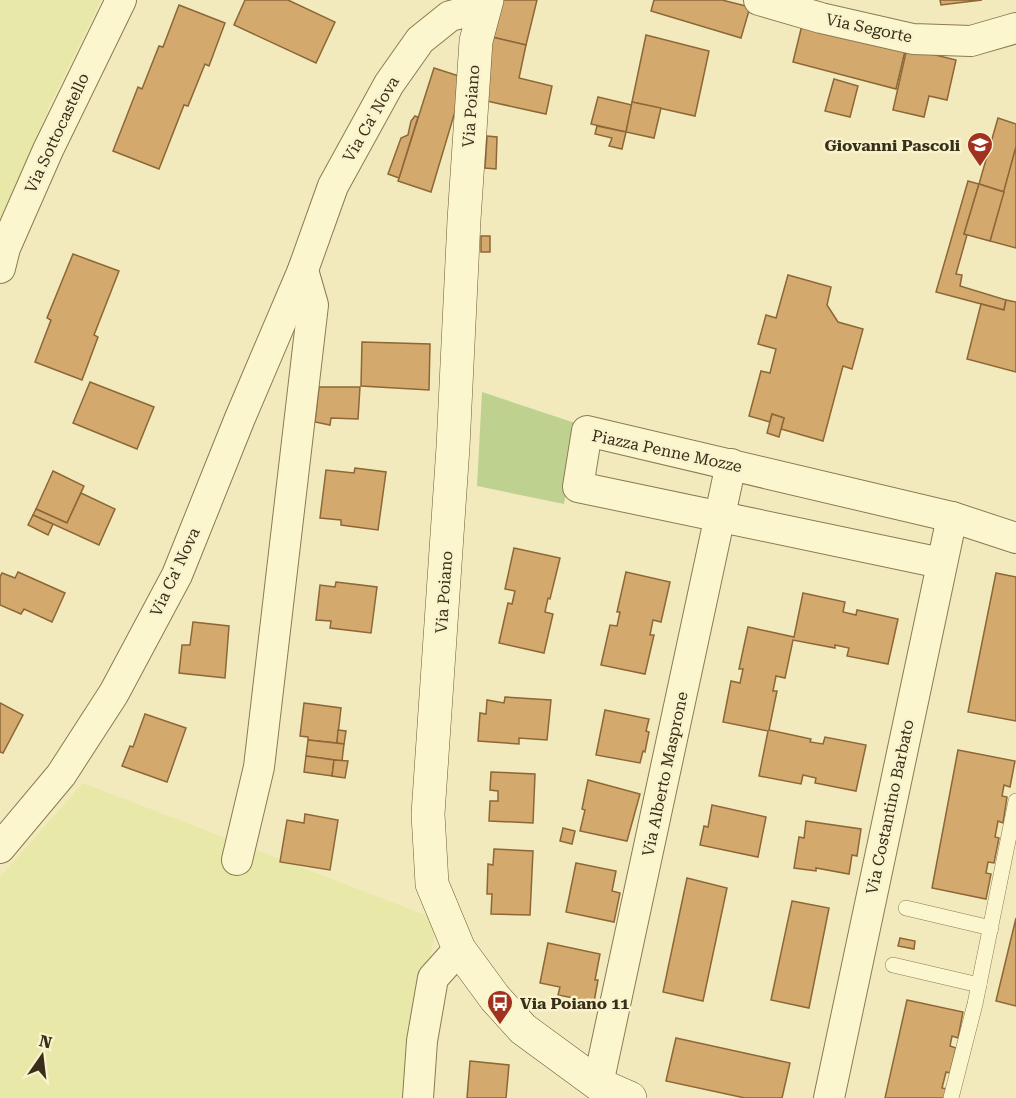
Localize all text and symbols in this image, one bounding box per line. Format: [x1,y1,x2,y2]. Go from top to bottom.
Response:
street label: Via Segorte [824,10,914,46]
street label: Via Poiano [459,64,483,148]
street label: Via Sottocastello [21,70,93,196]
street label: Via Ca' Nova [339,73,403,165]
school or university icon: Giovanni Pascoli [965,130,995,168]
place label: Giovanni Pascoli [824,136,961,155]
street label: Piazza Penne Mozze [590,426,744,476]
street label: Via Ca' Nova [146,524,204,619]
street label: Via Poiano [432,550,456,634]
street label: Via Alberto Masprone [638,690,692,858]
street label: Via Costantino Barbato [862,718,918,896]
bus stop icon: Via Poiano 11 [485,988,515,1026]
place label: Via Poiano 11 [520,994,629,1013]
north arrow [12,1026,72,1086]
text: N [37,1031,54,1053]

